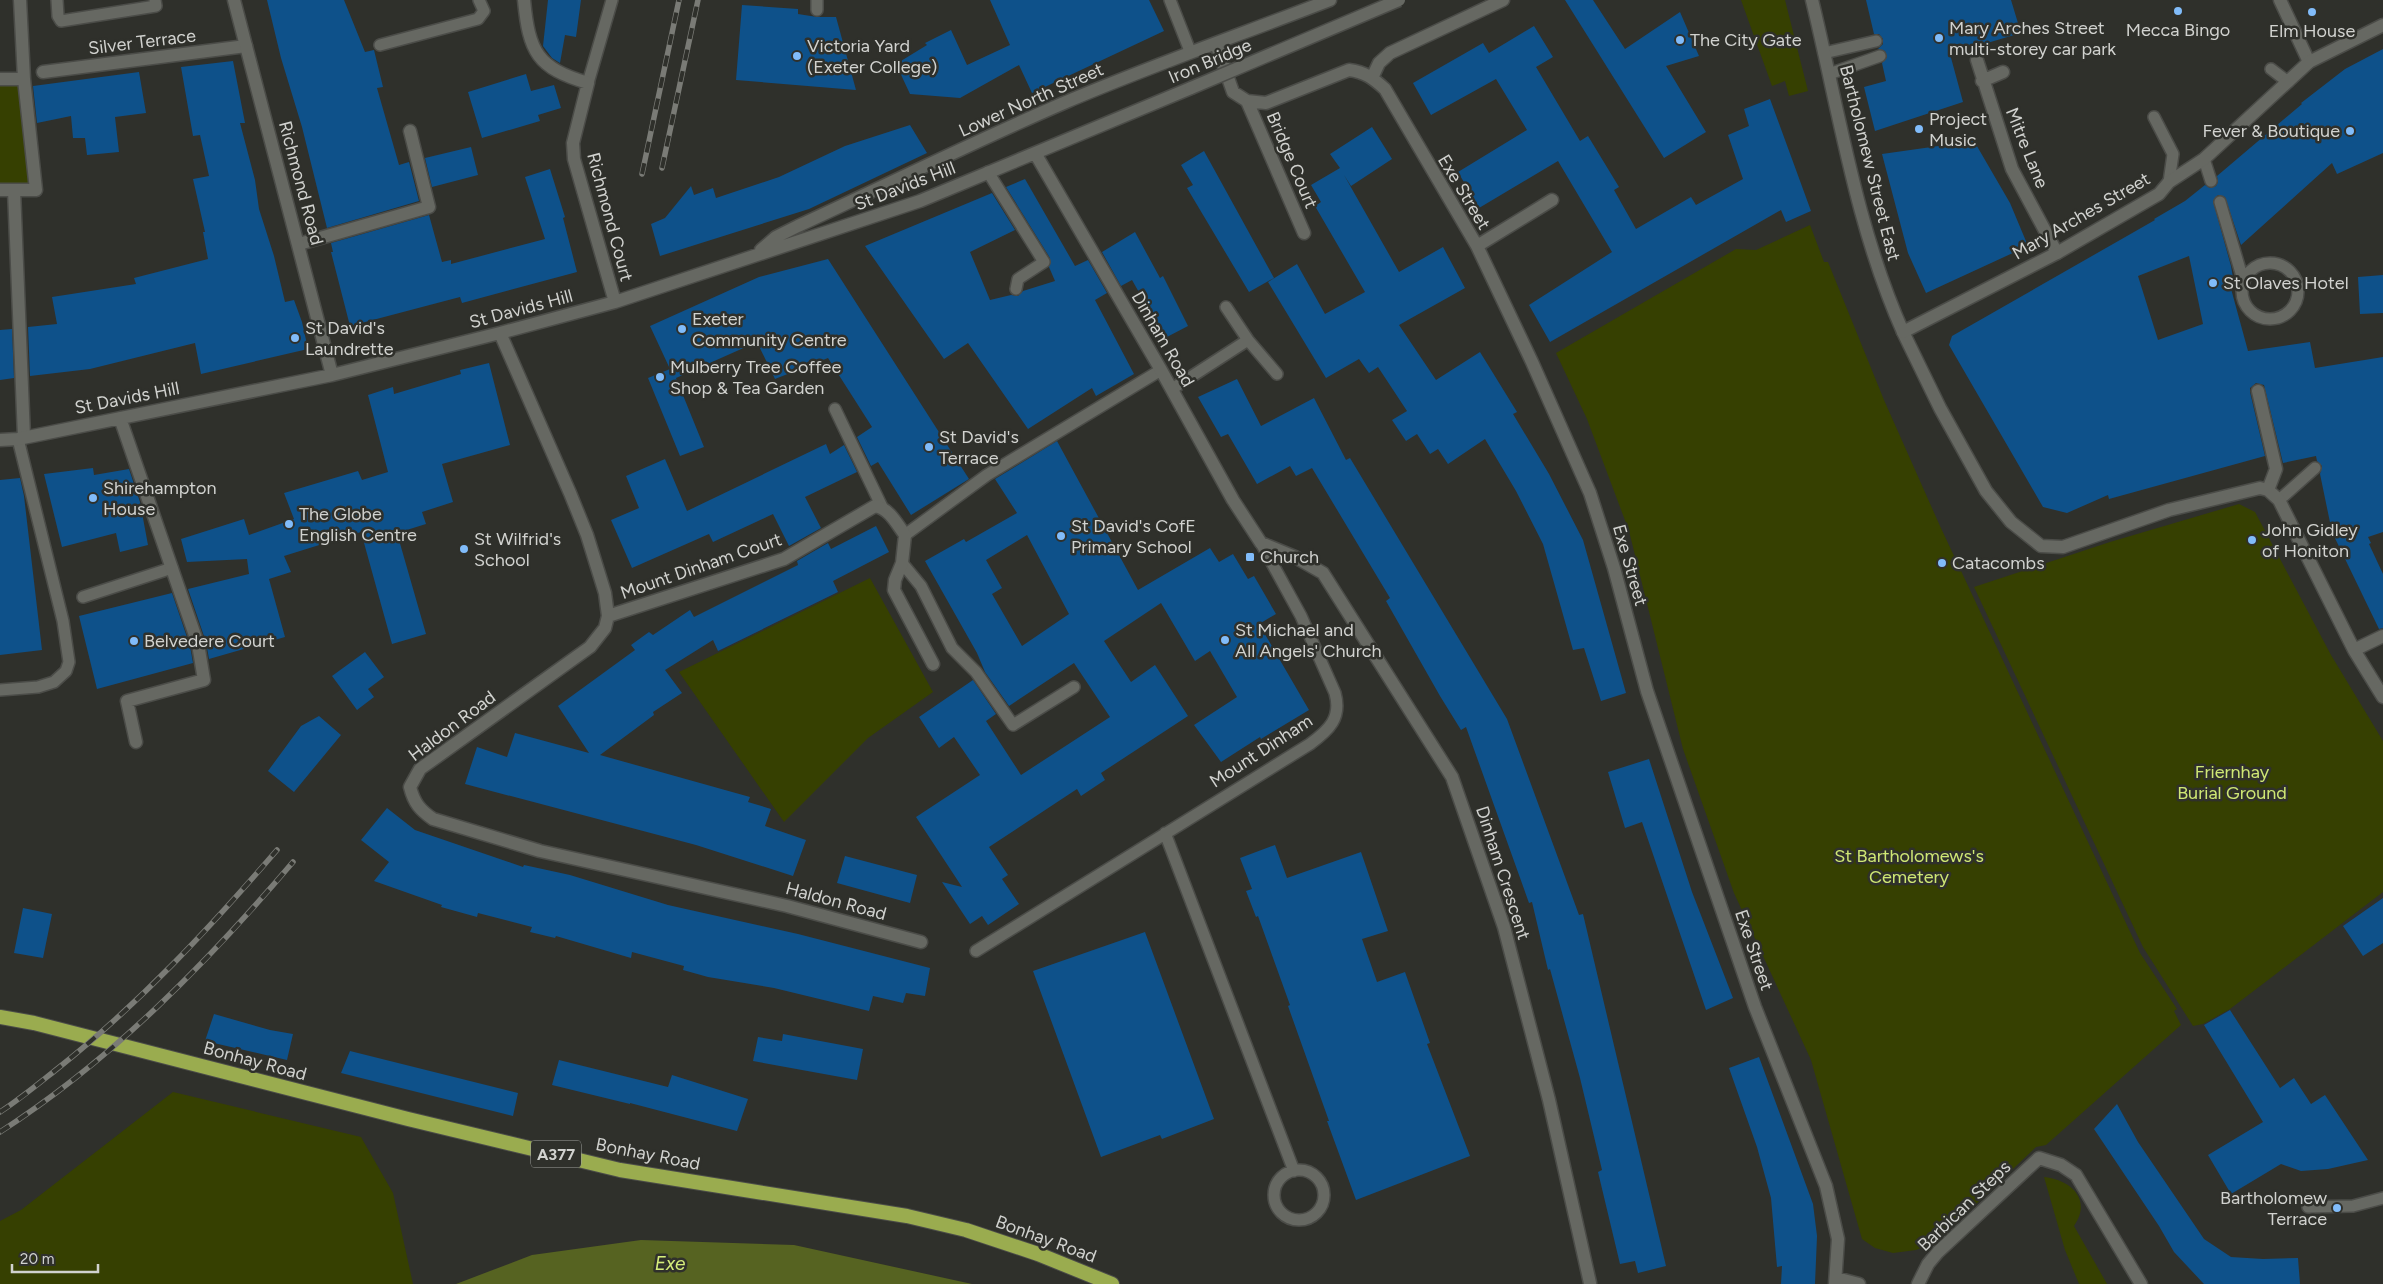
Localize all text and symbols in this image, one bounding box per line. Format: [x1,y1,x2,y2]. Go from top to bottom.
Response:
marker: Mecca Bingo [2172,5,2184,17]
marker: Elm House [2306,6,2318,18]
place label: Mary Arches Street multi-storey car park [1949,17,2116,60]
place label: Mecca Bingo [2126,19,2230,41]
place label: Elm House [2269,20,2355,42]
street label: Silver Terrace [87,24,197,60]
place label: The City Gate [1690,29,1802,51]
marker: Mary Arches Street multi-storey car park [1933,32,1945,44]
street label: Iron Bridge [1165,34,1255,88]
marker: The City Gate [1674,34,1686,46]
place label: Victoria Yard (Exeter College) [807,35,937,78]
marker: Victoria Yard (Exeter College) [791,50,803,62]
street label: Lower North Street [955,58,1107,142]
street label: Bartholomew Street East [1835,63,1905,264]
street label: Mitre Lane [2001,104,2053,192]
street label: Bridge Court [1262,108,1322,212]
place label: Project Music [1929,108,1987,151]
street label: Richmond Road [274,119,328,247]
place label: Fever & Boutique [2202,120,2340,142]
marker: Project Music [1913,123,1925,135]
marker: Fever & Boutique [2344,125,2356,137]
street label: Richmond Court [582,150,638,284]
street label: Exe Street [1433,150,1495,234]
street label: St Davids Hill [851,157,959,215]
street label: Mary Arches Street [2008,167,2154,264]
place label: St Olaves Hotel [2223,272,2349,294]
marker: St Olaves Hotel [2207,277,2219,289]
street label: St Davids Hill [467,285,575,333]
street label: Dinham Road [1127,287,1199,391]
place label: Exeter Community Centre [692,308,847,351]
place label: St David's Laundrette [305,317,394,360]
marker: Exeter Community Centre [676,323,688,335]
marker: St David's Laundrette [289,332,301,344]
place label: Mulberry Tree Coffee Shop & Tea Garden [670,356,841,399]
marker: Mulberry Tree Coffee Shop & Tea Garden [654,371,666,383]
street label: St Davids Hill [73,377,181,419]
place label: St David's Terrace [939,426,1019,469]
marker: St David's Terrace [923,441,935,453]
place label: Shirehampton House [103,477,217,520]
marker: Shirehampton House [87,492,99,504]
place label: The Globe English Centre [299,503,417,546]
place label: St David's CofE Primary School [1071,515,1196,558]
marker: The Globe English Centre [283,518,295,530]
place label: John Gidley of Honiton [2262,519,2358,562]
street label: Exe Street [1608,522,1652,608]
place label: St Wilfrid's School [474,528,561,571]
street label: Mount Dinham Court [618,528,785,604]
marker: St David's CofE Primary School [1055,530,1067,542]
marker: John Gidley of Honiton [2246,534,2258,546]
marker: St Wilfrid's School [458,543,470,555]
place label: Church [1260,546,1319,568]
marker: Church [1244,551,1256,563]
place label: Catacombs [1952,552,2045,574]
marker: Catacombs [1936,557,1948,569]
place label: St Michael and All Angels' Church [1235,619,1382,662]
place label: Belvedere Court [144,630,275,652]
marker: St Michael and All Angels' Church [1219,634,1231,646]
marker: Belvedere Court [128,635,140,647]
street label: Haldon Road [404,686,500,766]
street label: Mount Dinham [1205,710,1317,792]
park label: Friernhay Burial Ground [2177,761,2287,804]
street label: Dinham Crescent [1471,803,1535,943]
park label: St Bartholomews's Cemetery [1834,845,1984,888]
street label: Haldon Road [783,877,889,925]
street label: Exe Street [1730,907,1778,993]
street label: Bonhay Road [201,1037,309,1085]
street label: Bonhay Road [594,1133,702,1175]
road number: A377 [531,1140,581,1168]
street label: Barbican Steps [1913,1156,2015,1256]
place label: Bartholomew Terrace [2220,1187,2327,1230]
marker: Bartholomew Terrace [2331,1202,2343,1214]
street label: Bonhay Road [992,1211,1100,1267]
scale bar [12,1242,99,1274]
text: 20 m [20,1250,54,1268]
water label: Exe [655,1252,686,1275]

